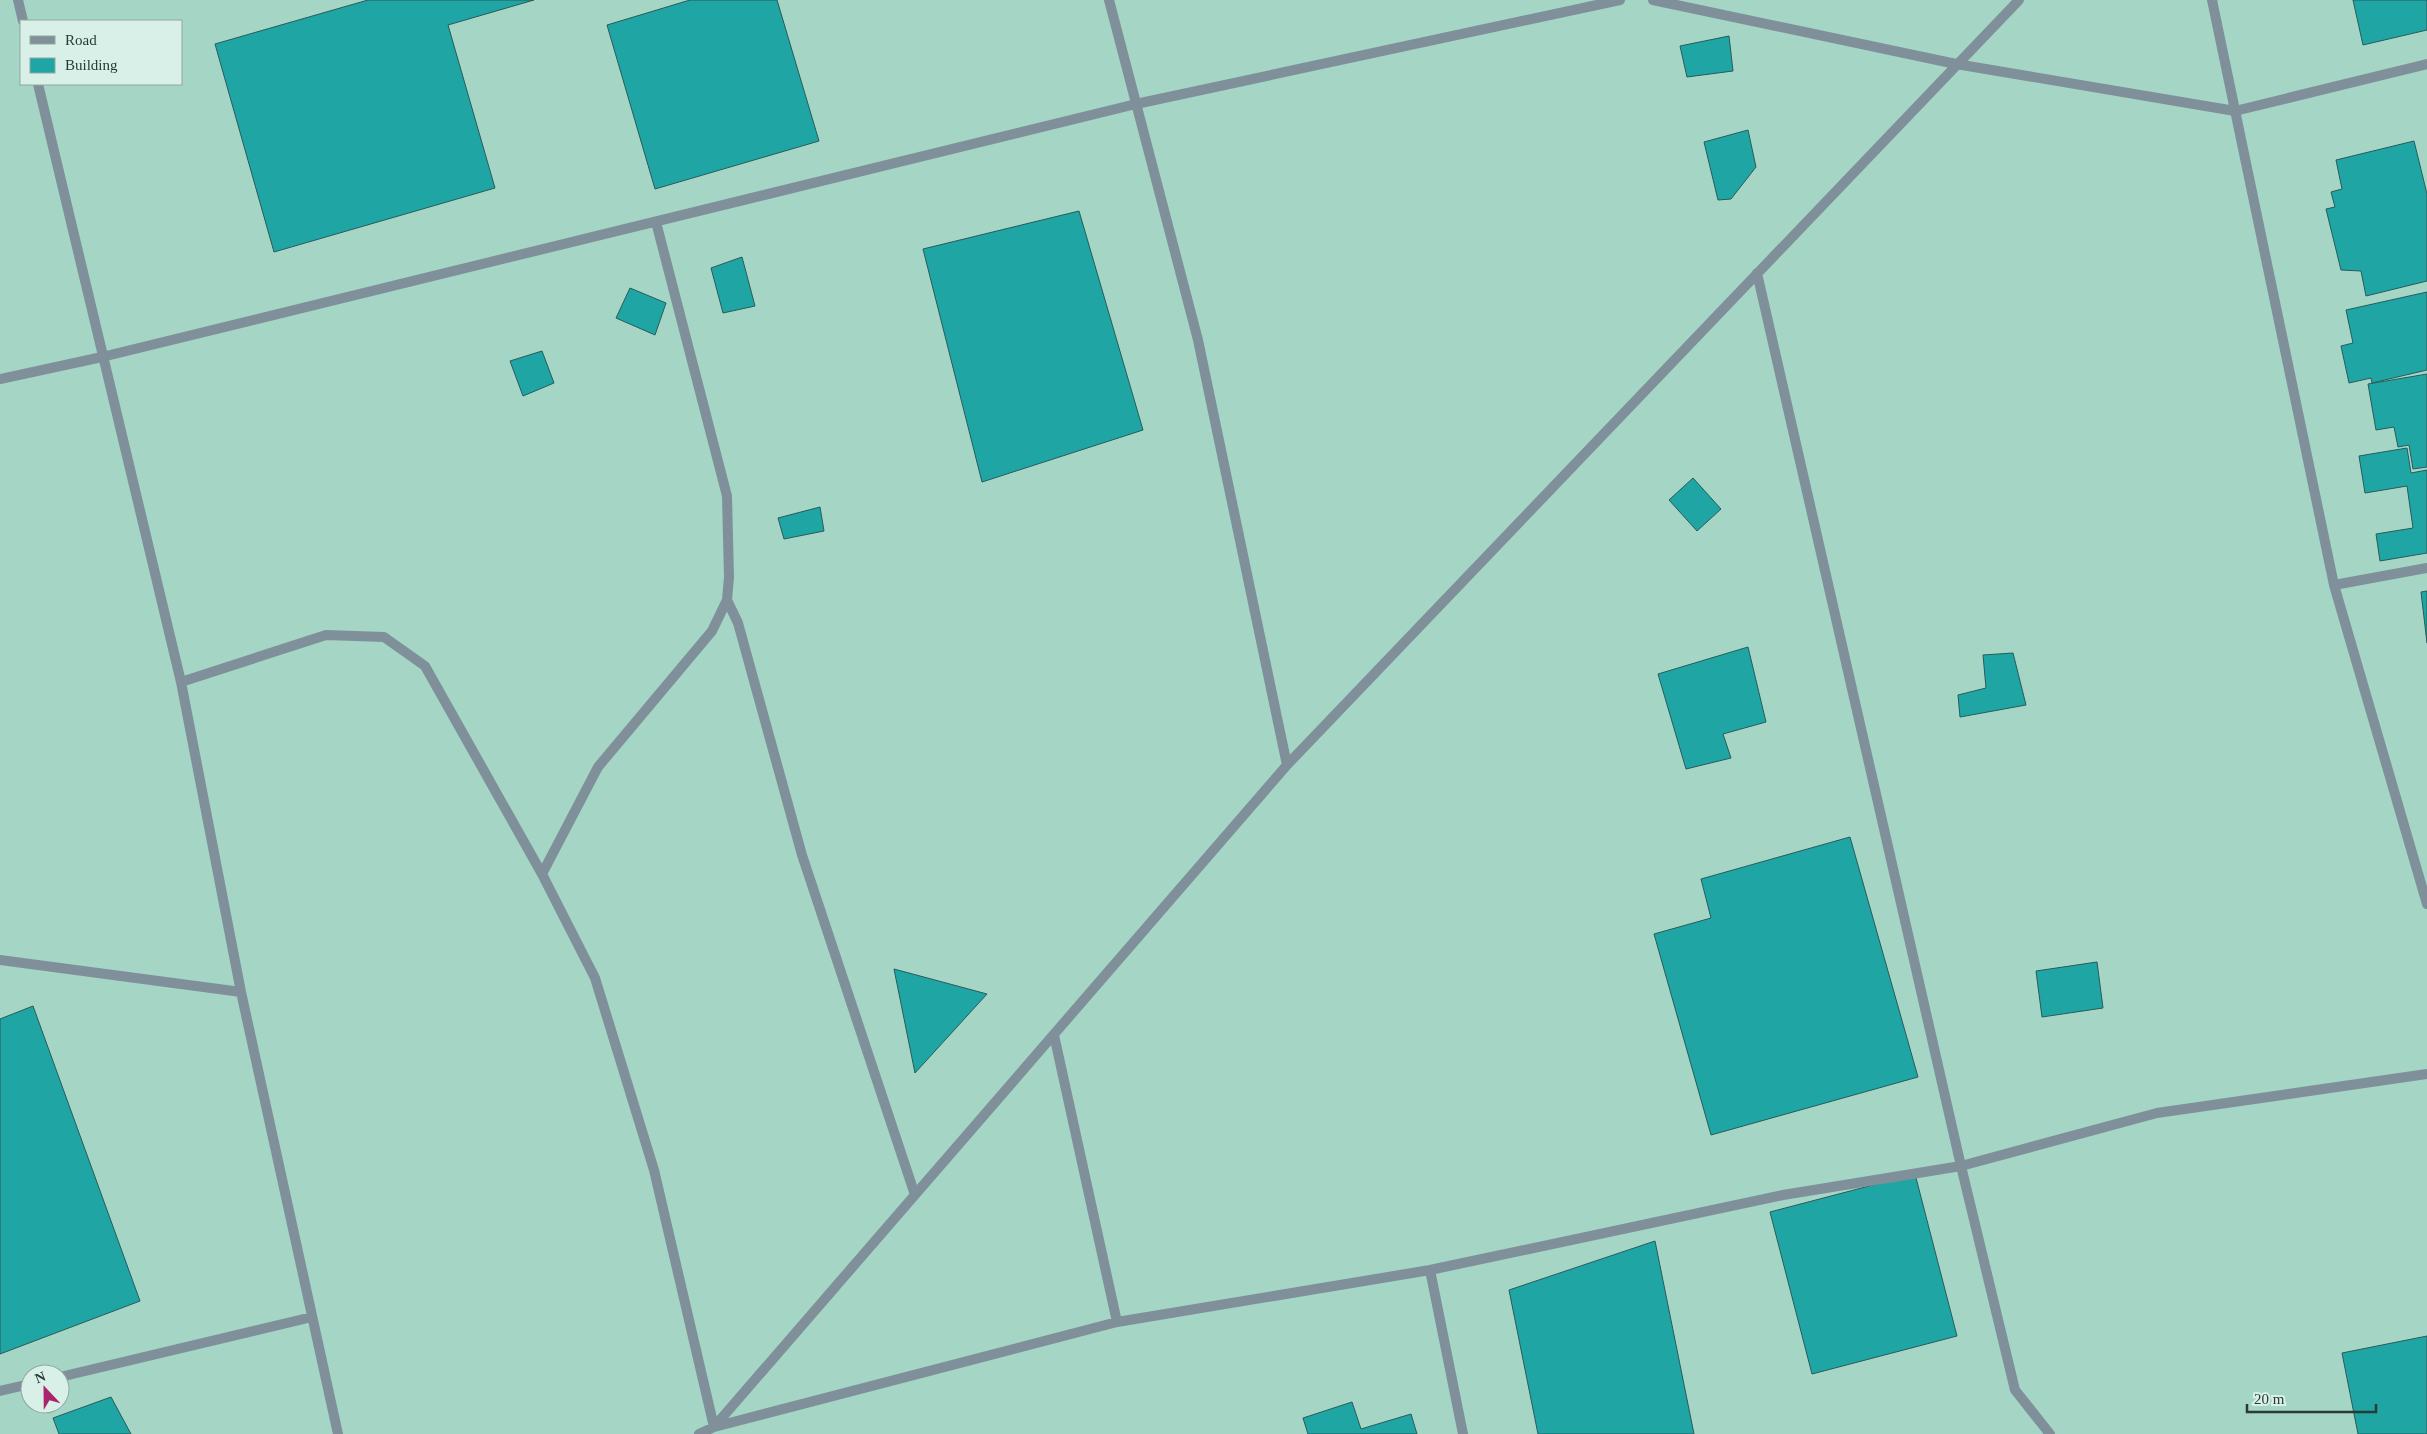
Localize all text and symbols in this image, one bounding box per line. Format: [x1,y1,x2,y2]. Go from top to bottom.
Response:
legend [20,20,182,85]
text: Road [65,32,97,48]
text: Building [65,57,118,73]
north arrow [20,1364,70,1414]
text: N [33,1369,48,1386]
scale bar [2247,1382,2376,1414]
text: 20 m [2254,1391,2285,1407]

